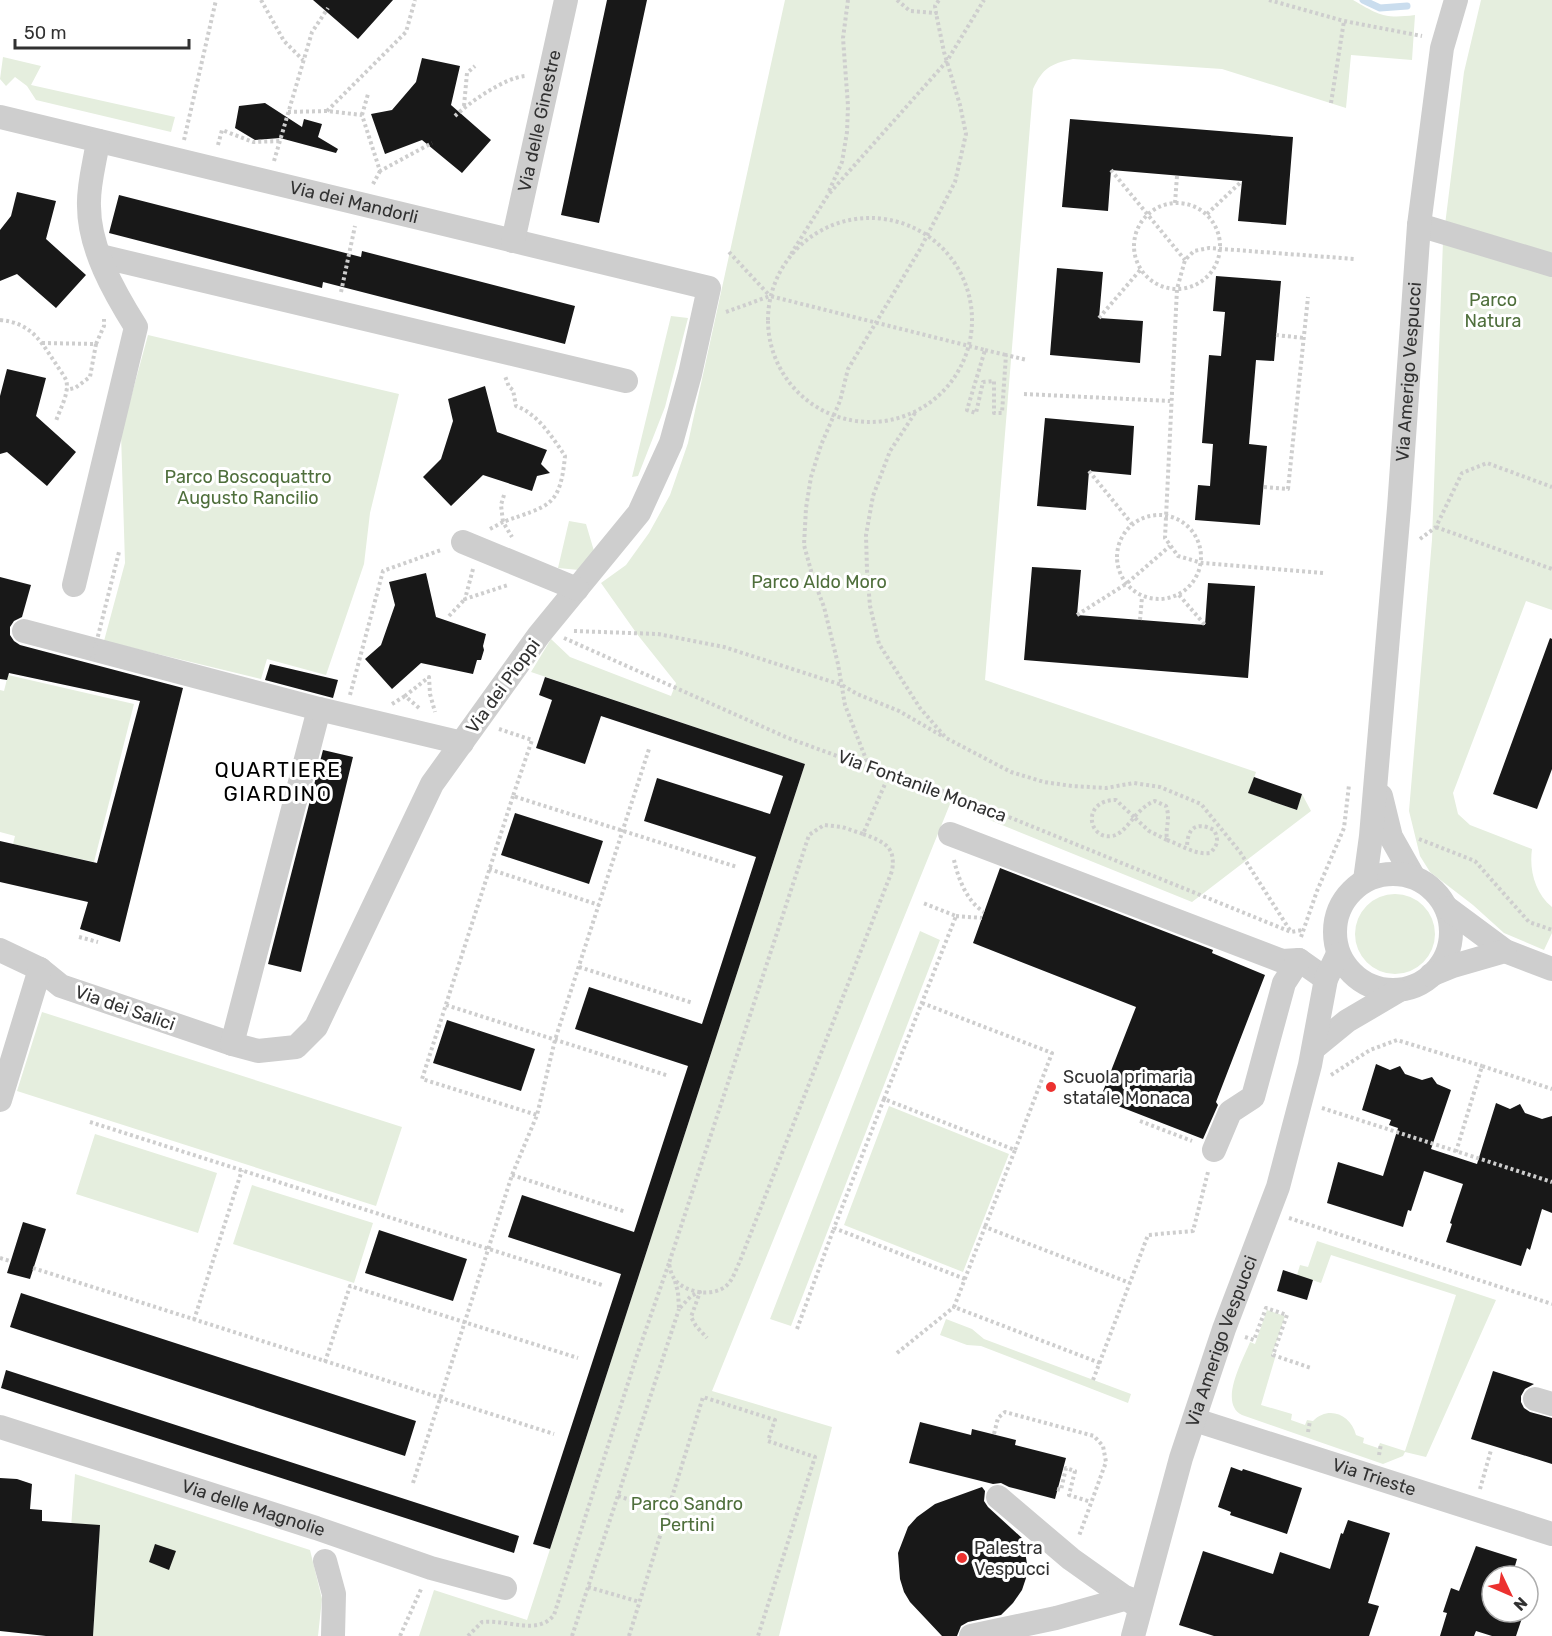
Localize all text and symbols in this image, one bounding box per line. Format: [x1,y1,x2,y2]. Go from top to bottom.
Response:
scale bar [15,12,189,50]
text: 50 m [24,22,67,44]
street label: Via delle Ginestre [513,48,566,194]
street label: Via dei Mandorli [287,176,421,228]
street label: Via Amerigo Vespucci [1391,281,1426,463]
park label: Parco Natura [1465,289,1521,332]
park label: Parco Boscoquattro Augusto Rancilio [165,466,331,509]
park label: Parco Aldo Moro [751,571,887,593]
street label: Via dei Pioppi [461,634,545,738]
street label: Via Fontanile Monaca [834,745,1010,827]
district label: QUARTIERE GIARDINO [215,757,341,806]
street label: Via dei Salici [72,981,178,1035]
place label: Scuola primaria statale Monaca [1063,1066,1193,1109]
marker: Scuola primaria statale Monaca [1044,1080,1058,1094]
street label: Via Amerigo Vespucci [1181,1252,1262,1430]
street label: Via Trieste [1330,1454,1419,1501]
street label: Via delle Magnolie [179,1475,328,1541]
park label: Parco Sandro Pertini [631,1493,743,1536]
place label: Palestra Vespucci [974,1537,1050,1580]
marker: Palestra Vespucci [955,1551,969,1565]
north arrow [1480,1564,1540,1624]
text: N [1510,1593,1531,1615]

